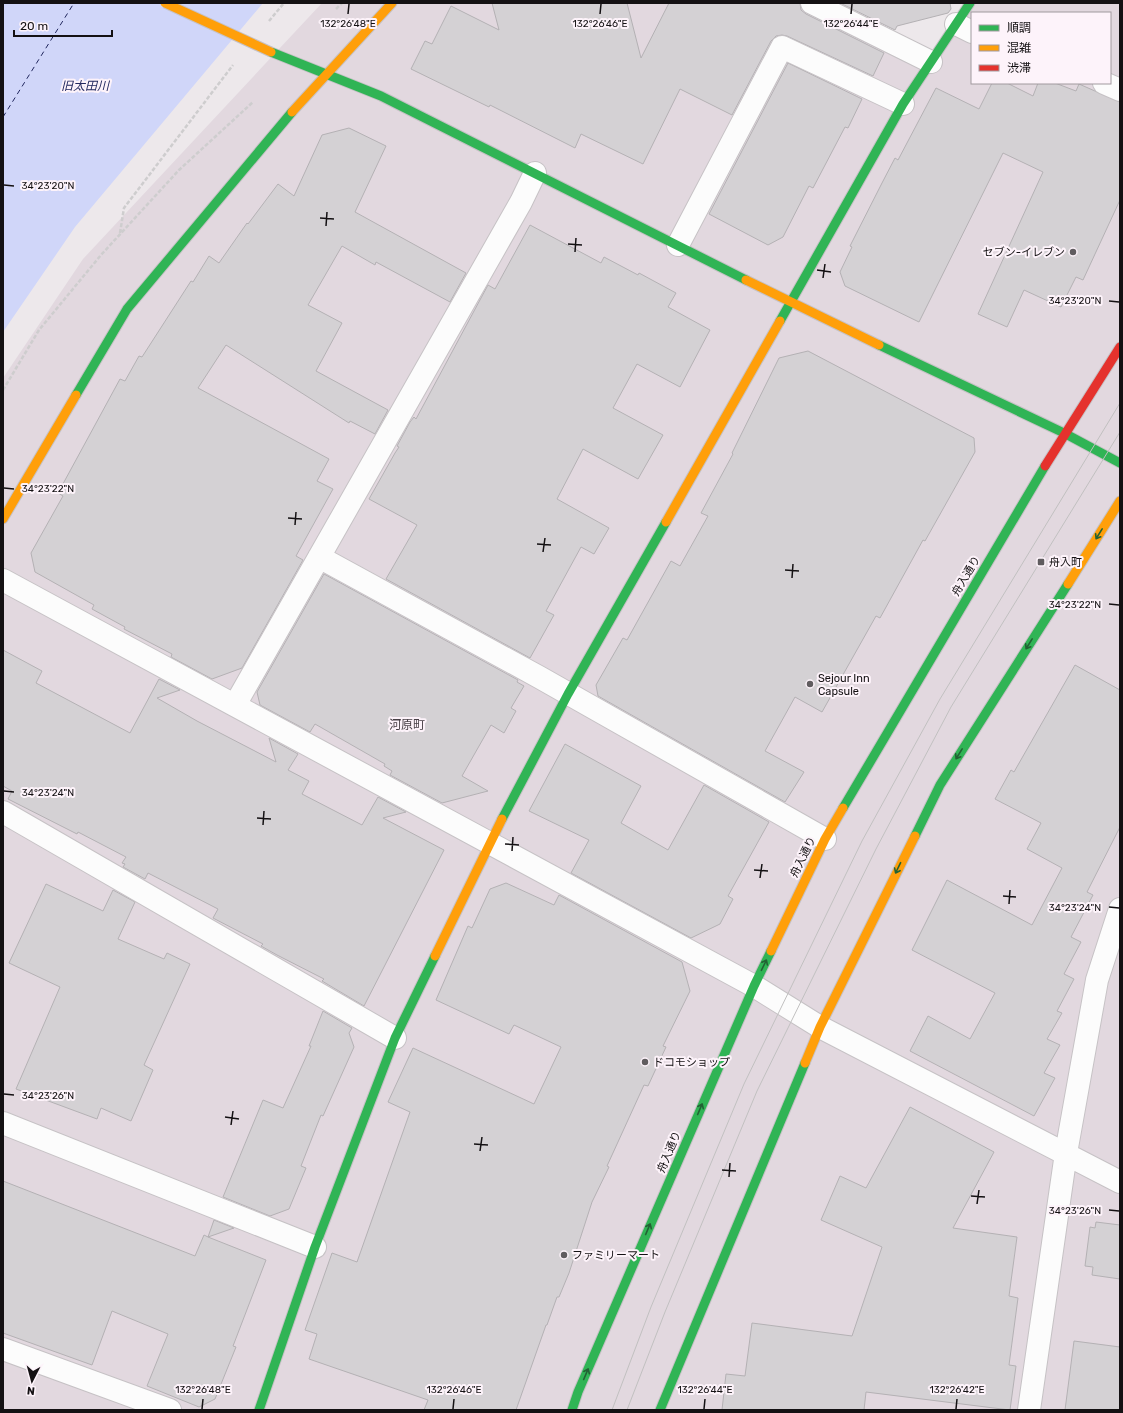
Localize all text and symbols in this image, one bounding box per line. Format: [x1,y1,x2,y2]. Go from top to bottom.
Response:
scale bar [14,12,112,38]
legend [971,12,1111,84]
text: 132°26'48"E [320,18,376,30]
text: 132°26'46"E [573,18,627,30]
text: 132°26'44"E [823,18,879,30]
text: 20 m [20,19,48,33]
text: 順調 [1007,21,1031,35]
text: 混雑 [1007,41,1031,55]
text: 渋滞 [1007,61,1031,75]
water label: 旧太田川 [61,79,111,93]
text: 34°23'20"N [21,180,75,192]
place label: セブン-イレブン [983,246,1065,259]
marker: セブン-イレブン [1068,247,1078,257]
text: 34°23'20"N [1048,295,1102,307]
text: 34°23'22"N [22,483,74,495]
one-way arrow [1095,528,1103,539]
street label: 舟入通り [949,554,983,598]
place label: 舟入町 [1049,556,1082,569]
marker: 舟入町 [1036,557,1046,567]
text: 34°23'22"N [1049,599,1101,611]
one-way arrow [1025,638,1033,649]
place label: Sejour Inn Capsule [818,672,870,698]
marker: Sejour Inn Capsule [805,679,815,689]
district label: 河原町 [389,718,425,732]
one-way arrow [955,748,963,760]
text: 34°23'24"N [22,787,74,799]
street label: 舟入通り [788,834,818,880]
one-way arrow [894,862,902,874]
text: 34°23'24"N [1049,902,1101,914]
one-way arrow [761,959,768,971]
place label: ドコモショップ [653,1056,730,1069]
marker: ドコモショップ [640,1057,650,1067]
text: 34°23'26"N [22,1090,74,1102]
one-way arrow [697,1104,704,1116]
street label: 舟入通り [654,1129,684,1175]
text: 34°23'26"N [1049,1205,1101,1217]
one-way arrow [645,1223,653,1235]
place label: ファミリーマート [572,1249,660,1262]
marker: ファミリーマート [559,1250,569,1260]
north arrow [12,1361,52,1401]
one-way arrow [583,1368,590,1380]
text: N [26,1384,36,1397]
text: 132°26'48"E [175,1384,231,1396]
text: 132°26'46"E [427,1384,481,1396]
text: 132°26'44"E [677,1384,733,1396]
text: 132°26'42"E [929,1384,985,1396]

